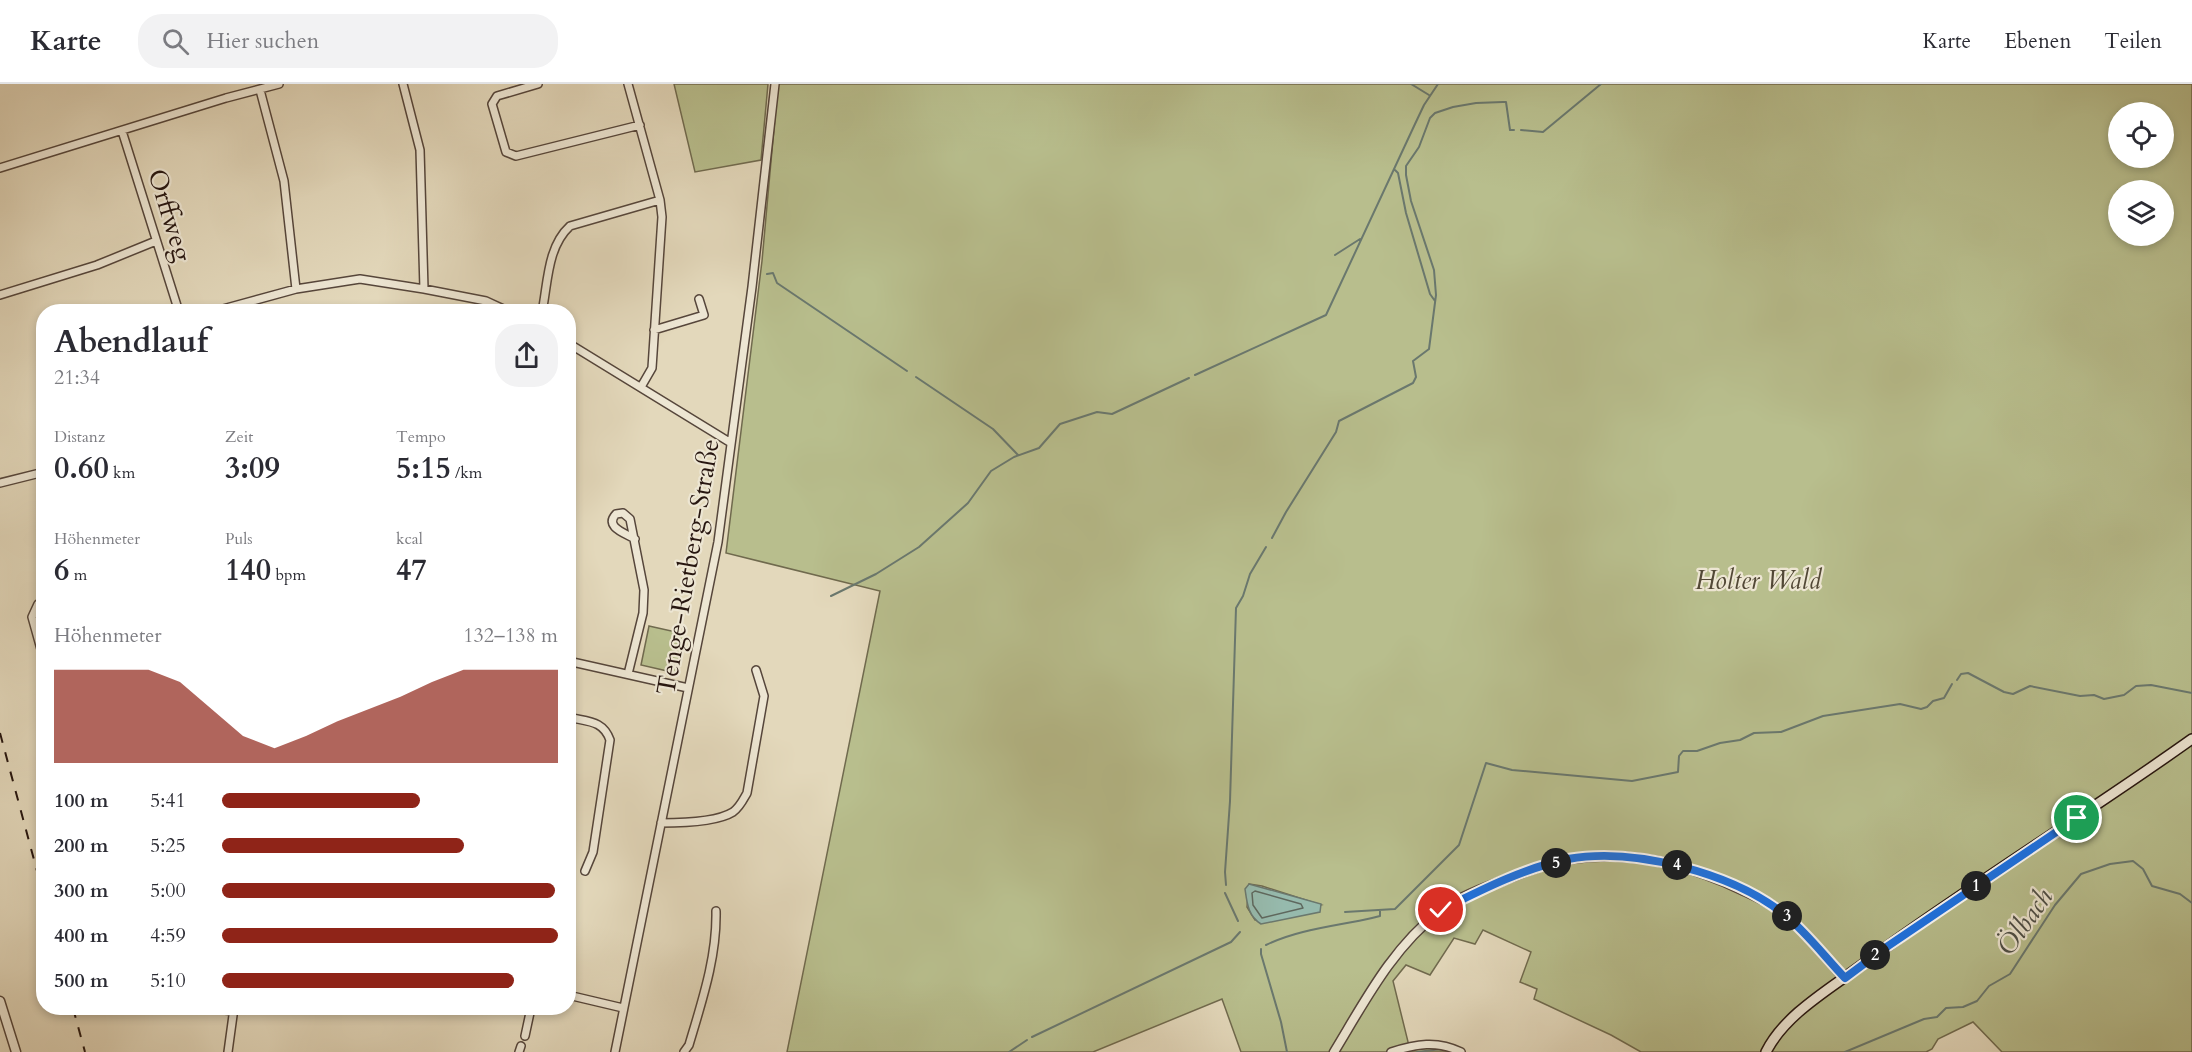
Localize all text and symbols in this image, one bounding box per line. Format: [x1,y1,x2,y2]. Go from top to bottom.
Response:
search box [138,14,558,68]
text: Karte [30,22,102,60]
icon: search [159,25,192,58]
text: Hier suchen [207,26,319,56]
text: Karte [1923,27,1971,56]
text: Ebenen [2004,27,2071,56]
text: Teilen [2104,27,2162,56]
map controls [2108,102,2174,246]
button: locate [2108,102,2174,168]
street label: Orffweg [139,165,201,266]
button: layers [2108,180,2174,246]
text: Abendlauf [54,319,208,364]
button: share [495,324,558,387]
text: 21:34 [54,364,100,391]
text: Distanz [54,426,105,448]
text: Zeit [225,426,253,448]
text: Tempo [396,426,446,448]
street label: Tenge-Rietberg-Straße [648,436,728,698]
text: 0.60 [54,448,109,489]
text: 3:09 [225,448,280,489]
text: 5:15 [396,448,451,489]
text: km [109,462,135,484]
text: /km [451,462,482,484]
text: Höhenmeter [54,528,140,550]
text: Puls [225,528,253,550]
text: kcal [396,528,423,550]
text: 6 [54,550,69,591]
text: 140 [225,550,271,591]
text: 47 [396,550,427,591]
park label: Holter Wald [1695,563,1823,598]
text: m [69,564,87,586]
text: bpm [271,564,306,586]
text: Höhenmeter [54,622,162,649]
text: 132–138 m [463,622,558,649]
text: 100 m [54,787,109,814]
text: 5:41 [150,787,186,814]
pin [2051,792,2102,843]
icon: arrive [2060,801,2093,834]
text: 200 m [54,832,109,859]
text: 5:25 [150,832,186,859]
pin: 5 [1541,848,1571,878]
pin: 4 [1662,850,1692,880]
text: 5 [1552,852,1560,874]
text: 4 [1673,854,1681,876]
pin: 1 [1961,871,1991,901]
text: 1 [1972,875,1980,897]
text: 300 m [54,877,109,904]
text: 5:00 [150,877,186,904]
water label: Ölbach [1988,881,2062,963]
pin [1415,884,1466,935]
icon: check [1424,893,1457,926]
pin: 3 [1772,901,1802,931]
text: 3 [1783,905,1791,927]
text: 400 m [54,922,109,949]
text: 4:59 [150,922,186,949]
pin: 2 [1860,940,1890,970]
text: 2 [1871,944,1879,966]
text: 500 m [54,967,109,994]
text: 5:10 [150,967,186,994]

